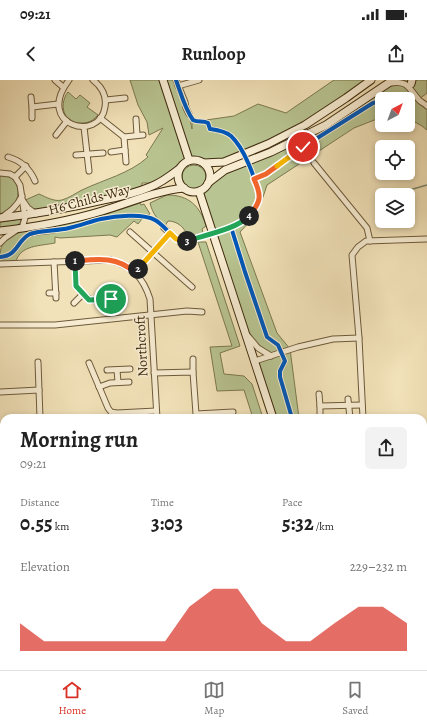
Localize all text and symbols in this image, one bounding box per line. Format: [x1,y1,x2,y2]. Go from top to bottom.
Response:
text: 09:21 [20,4,51,24]
text: Runloop [181,42,246,66]
icon: back [20,43,42,65]
icon: share [385,43,407,65]
north arrow [375,92,415,132]
map controls [375,92,415,228]
pin [286,130,320,164]
icon: check [292,136,314,158]
button: locate [375,140,415,180]
street label: H6 Childs Way [46,179,133,219]
button: layers [375,188,415,228]
pin: 4 [239,206,259,226]
text: 4 [246,208,252,223]
pin: 3 [177,231,197,251]
text: 3 [185,233,189,248]
pin: 1 [65,251,85,271]
text: 1 [73,253,77,268]
pin: 2 [128,259,148,279]
text: 2 [135,261,141,276]
pin [94,282,128,316]
icon: arrive [100,288,122,310]
street label: Northcroft [130,314,153,377]
text: Morning run [20,425,138,455]
button: share [365,427,407,469]
text: 09:21 [20,455,47,472]
text: Distance [20,495,59,510]
text: Time [151,495,174,510]
text: Pace [282,495,302,510]
text: 0.55 [20,510,53,537]
text: 3:03 [151,510,183,537]
text: 5:32 [282,510,314,537]
text: km [53,519,69,534]
text: /km [314,519,334,534]
text: Elevation [20,558,70,575]
text: 229–232 m [350,558,407,575]
tab: Home [59,679,86,718]
tab: Map [203,679,225,718]
tab: Saved [342,679,368,718]

